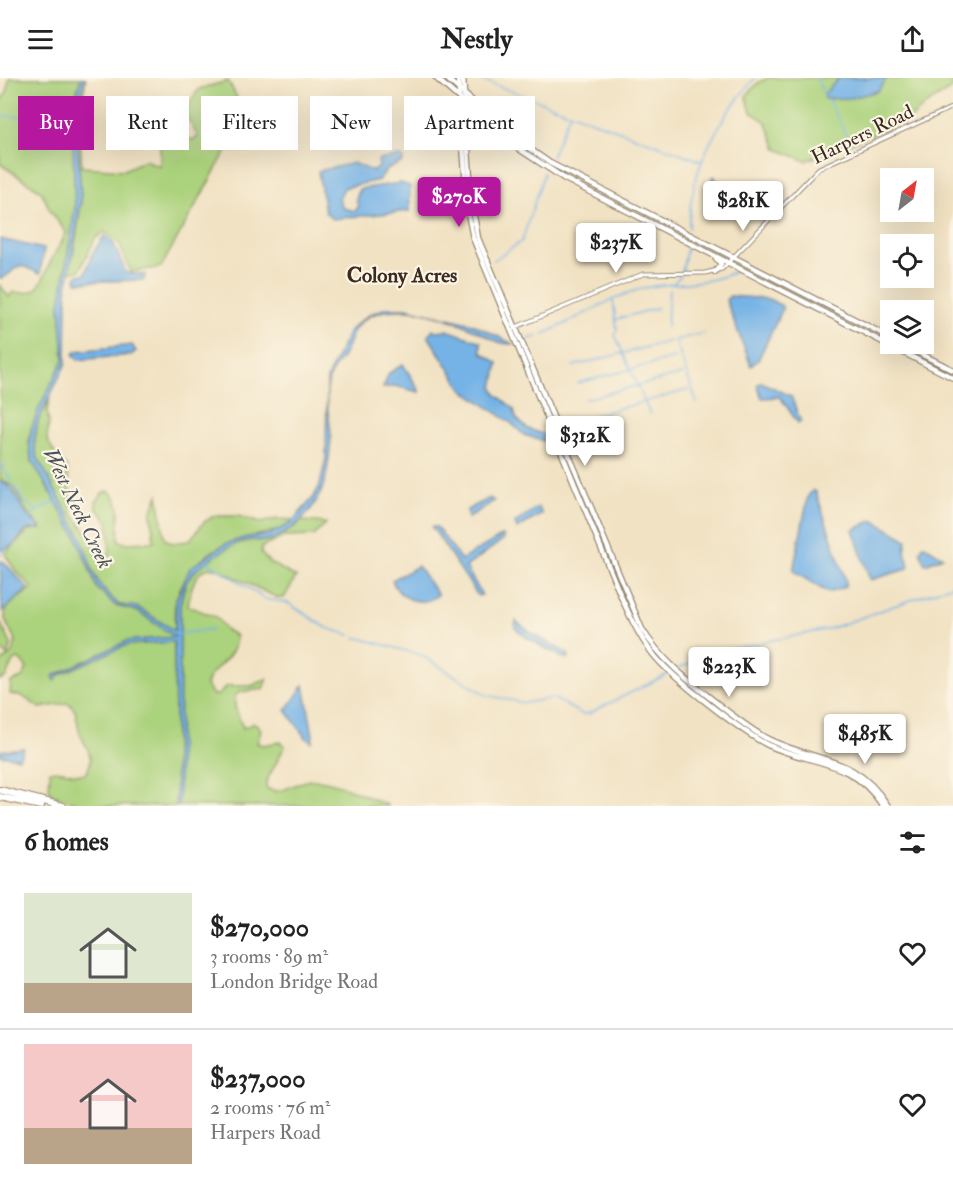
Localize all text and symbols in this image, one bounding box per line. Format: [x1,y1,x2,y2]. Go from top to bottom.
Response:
icon: menu [24,23,57,56]
text: Nestly [441,23,512,56]
icon: share [896,23,929,56]
chip: Buy [18,96,94,150]
chip: Rent [106,96,189,150]
chip: Filters [201,96,298,150]
chip: New [310,96,392,150]
chip: Apartment [404,96,535,150]
street label: Harpers Road [807,99,918,171]
north arrow [880,168,934,222]
map controls [880,168,934,354]
pin: $270K [417,177,501,228]
pin: $281K [701,181,785,232]
text: $270K [432,184,486,209]
text: $281K [717,188,769,213]
pin: $237K [574,223,658,274]
text: $237K [590,230,642,255]
button: locate [880,234,934,288]
district label: Colony Acres [347,262,457,289]
button: layers [880,300,934,354]
pin: $312K [543,416,627,467]
text: $312K [560,423,610,448]
water label: West Neck Creek [37,443,118,573]
pin: $223K [687,647,771,698]
text: $223K [702,654,756,679]
pin: $485K [823,714,907,765]
text: $485K [838,721,892,746]
text: 6 homes [24,826,109,858]
icon: filters [896,826,929,859]
text: $270,000 [210,912,309,944]
icon: home [72,917,144,989]
icon: heart [896,937,929,970]
text: 3 rooms · 89 m² [210,944,328,969]
text: London Bridge Road [210,969,378,994]
text: $237,000 [210,1063,305,1095]
icon: home [72,1068,144,1140]
icon: heart [896,1088,929,1121]
text: 2 rooms · 76 m² [210,1095,330,1120]
text: Harpers Road [210,1120,321,1145]

